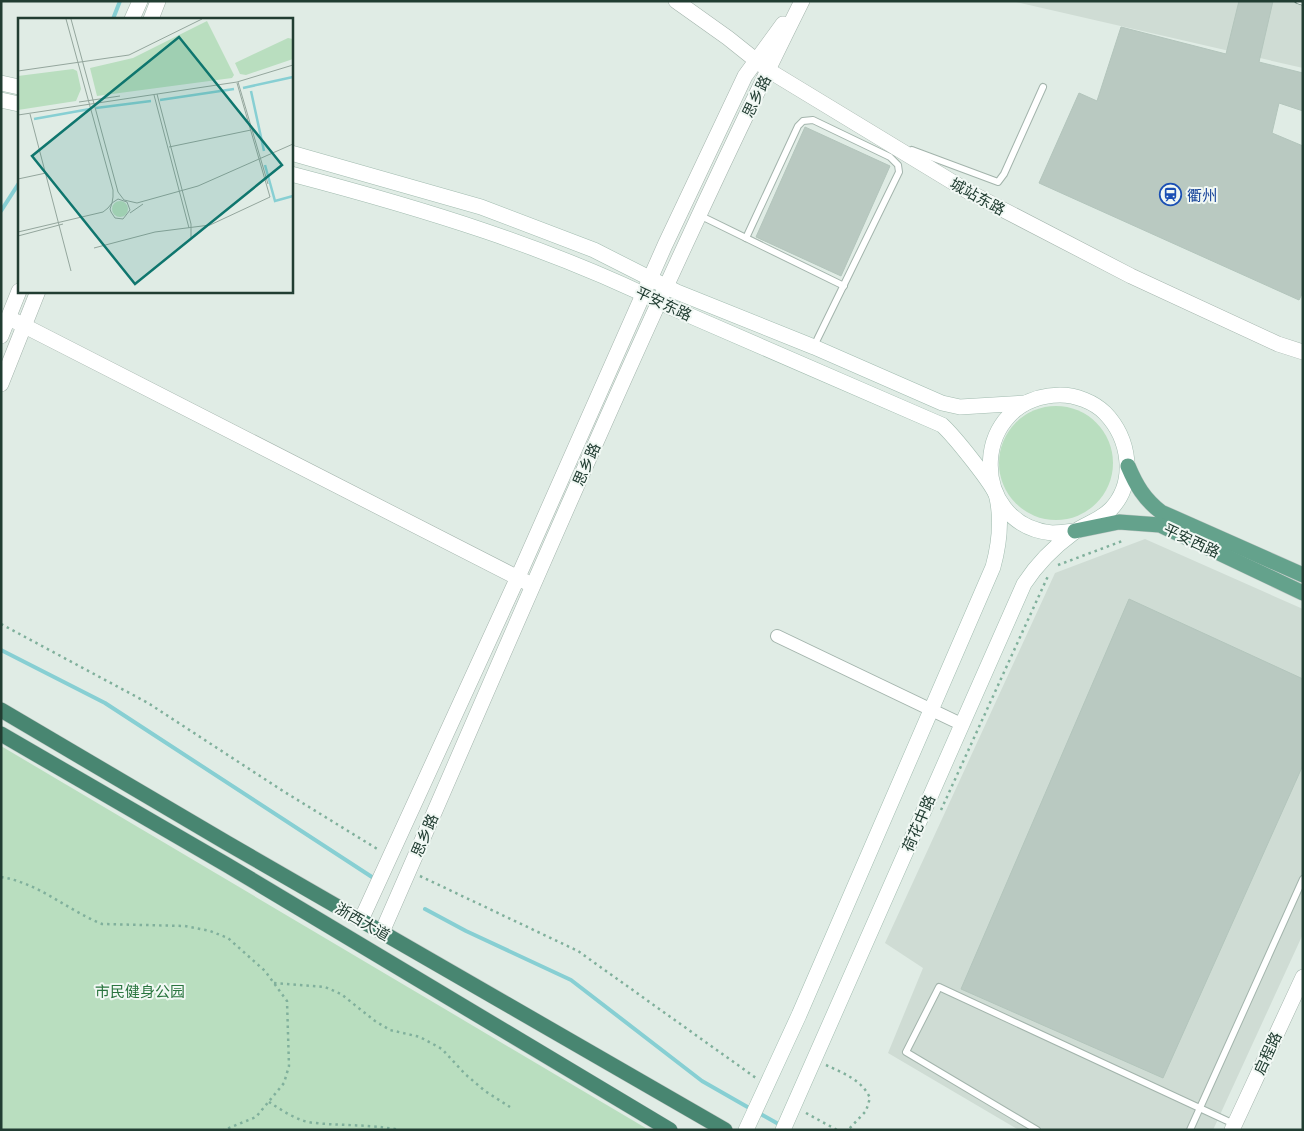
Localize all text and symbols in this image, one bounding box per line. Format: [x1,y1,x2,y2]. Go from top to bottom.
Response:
inset map [18,18,292,292]
street label: 思乡路 [737,71,775,121]
street label: 城站东路 [947,173,1009,219]
station icon: 衢州 [1159,183,1183,207]
place label: 衢州 [1187,185,1217,205]
street label: 平安东路 [633,281,695,325]
street label: 思乡路 [568,439,604,489]
street label: 平安西路 [1161,518,1223,562]
street label: 荷花中路 [897,791,939,855]
street label: 思乡路 [406,810,442,860]
street label: 浙西大道 [332,897,394,945]
park label: 市民健身公园 [95,981,185,1001]
street label: 启程路 [1248,1028,1286,1078]

